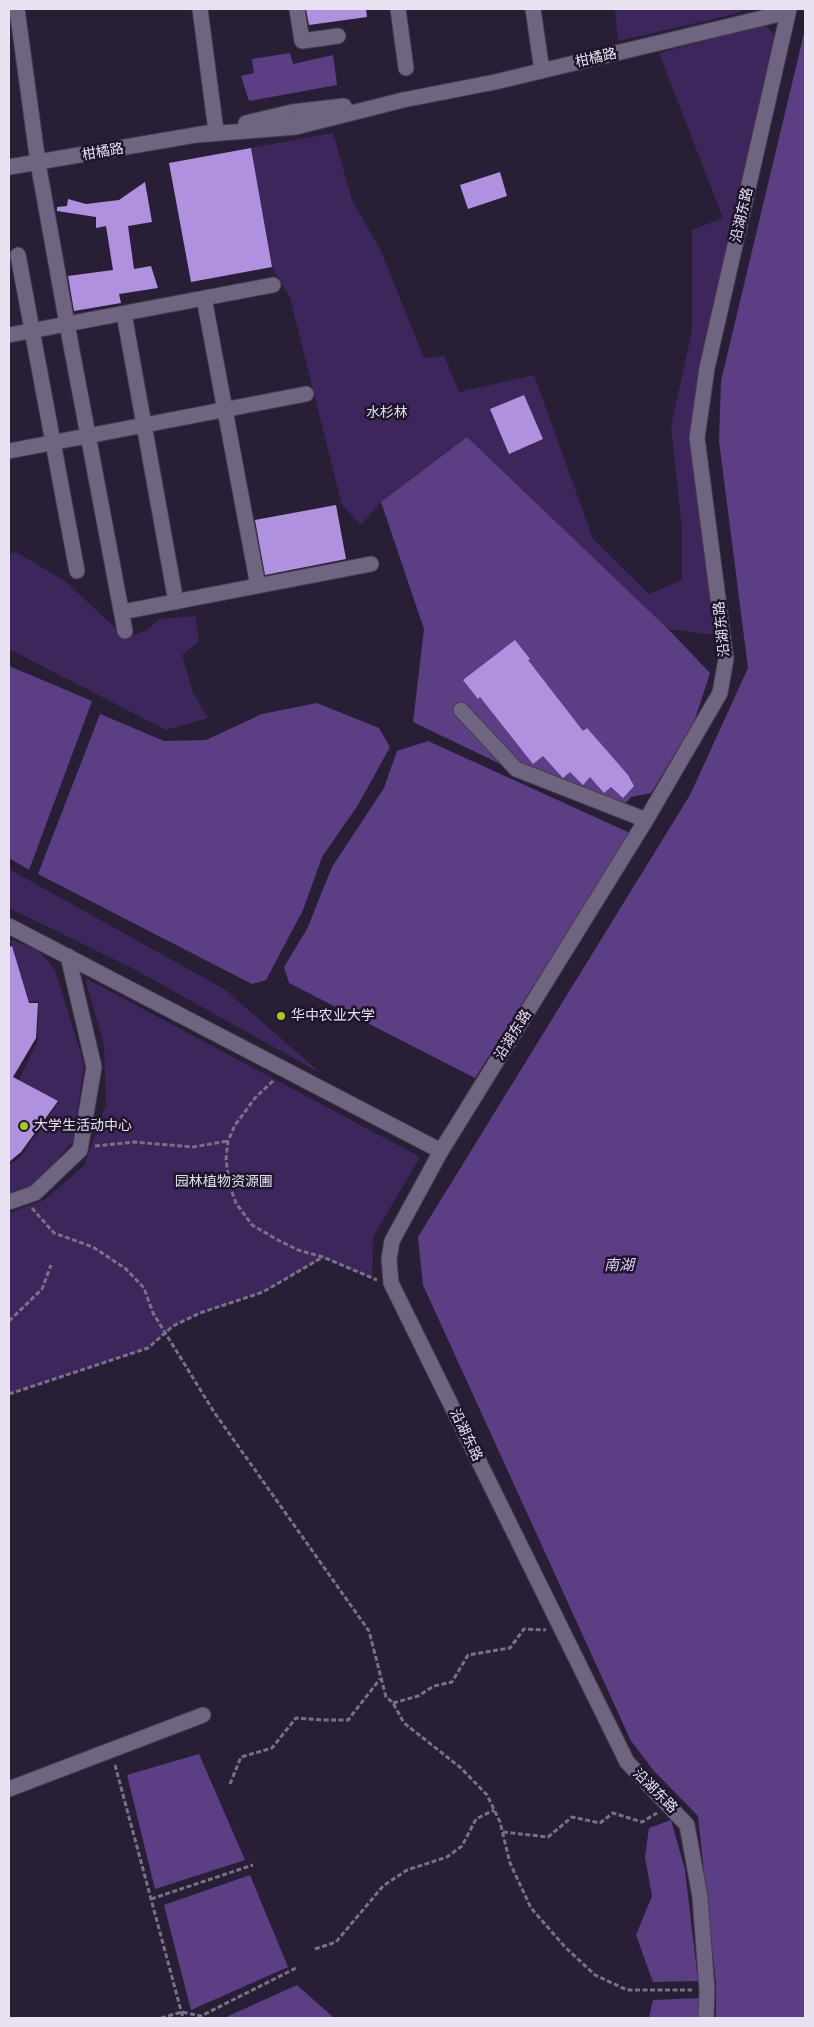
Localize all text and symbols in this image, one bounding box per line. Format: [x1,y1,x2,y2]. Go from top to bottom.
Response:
street label: 柑橘路 [574,45,618,71]
street label: 柑橘路 [81,140,125,164]
street label: 沿湖东路 [728,186,756,244]
park label: 水杉林 [366,405,408,421]
street label: 沿湖东路 [711,600,733,658]
street label: 沿湖东路 [491,1007,535,1063]
place label: 华中农业大学 [291,1008,375,1024]
marker: 华中农业大学 [275,1010,287,1022]
place label: 大学生活动中心 [34,1118,132,1134]
marker: 大学生活动中心 [18,1120,30,1132]
park label: 园林植物资源圃 [175,1174,273,1190]
water label: 南湖 [604,1256,634,1274]
street label: 沿湖东路 [446,1406,486,1464]
street label: 沿湖东路 [629,1765,681,1817]

